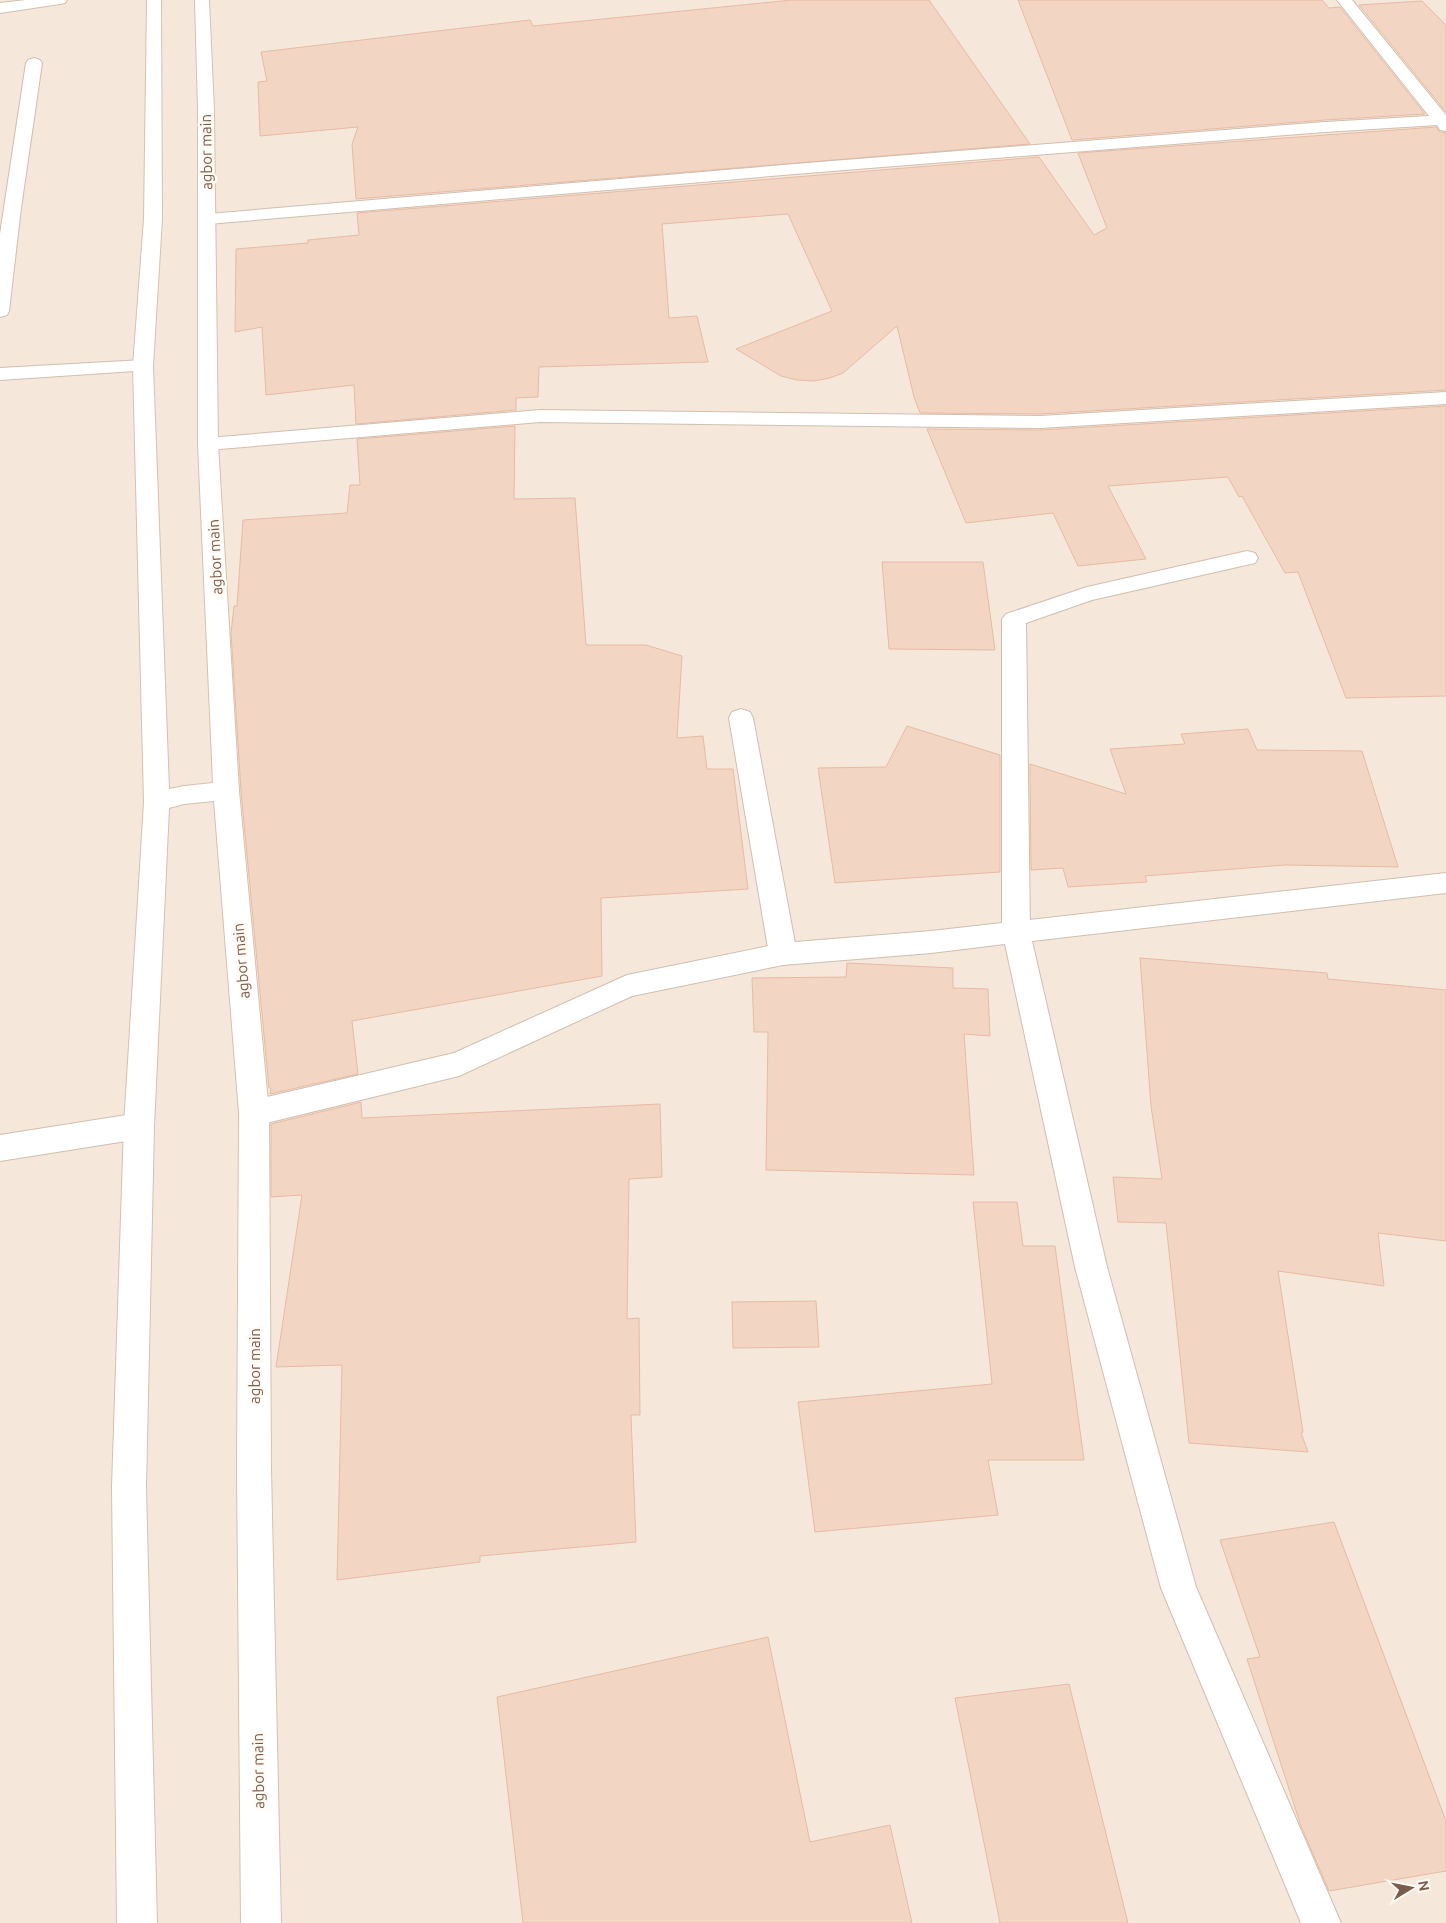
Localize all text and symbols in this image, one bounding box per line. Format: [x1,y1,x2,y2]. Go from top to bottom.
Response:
street label: agbor main [197,114,215,190]
street label: agbor main [205,519,225,595]
street label: agbor main [229,922,253,1000]
street label: agbor main [246,1328,263,1404]
street label: agbor main [249,1733,267,1809]
north arrow [1386,1863,1436,1913]
text: N [1415,1879,1433,1892]

